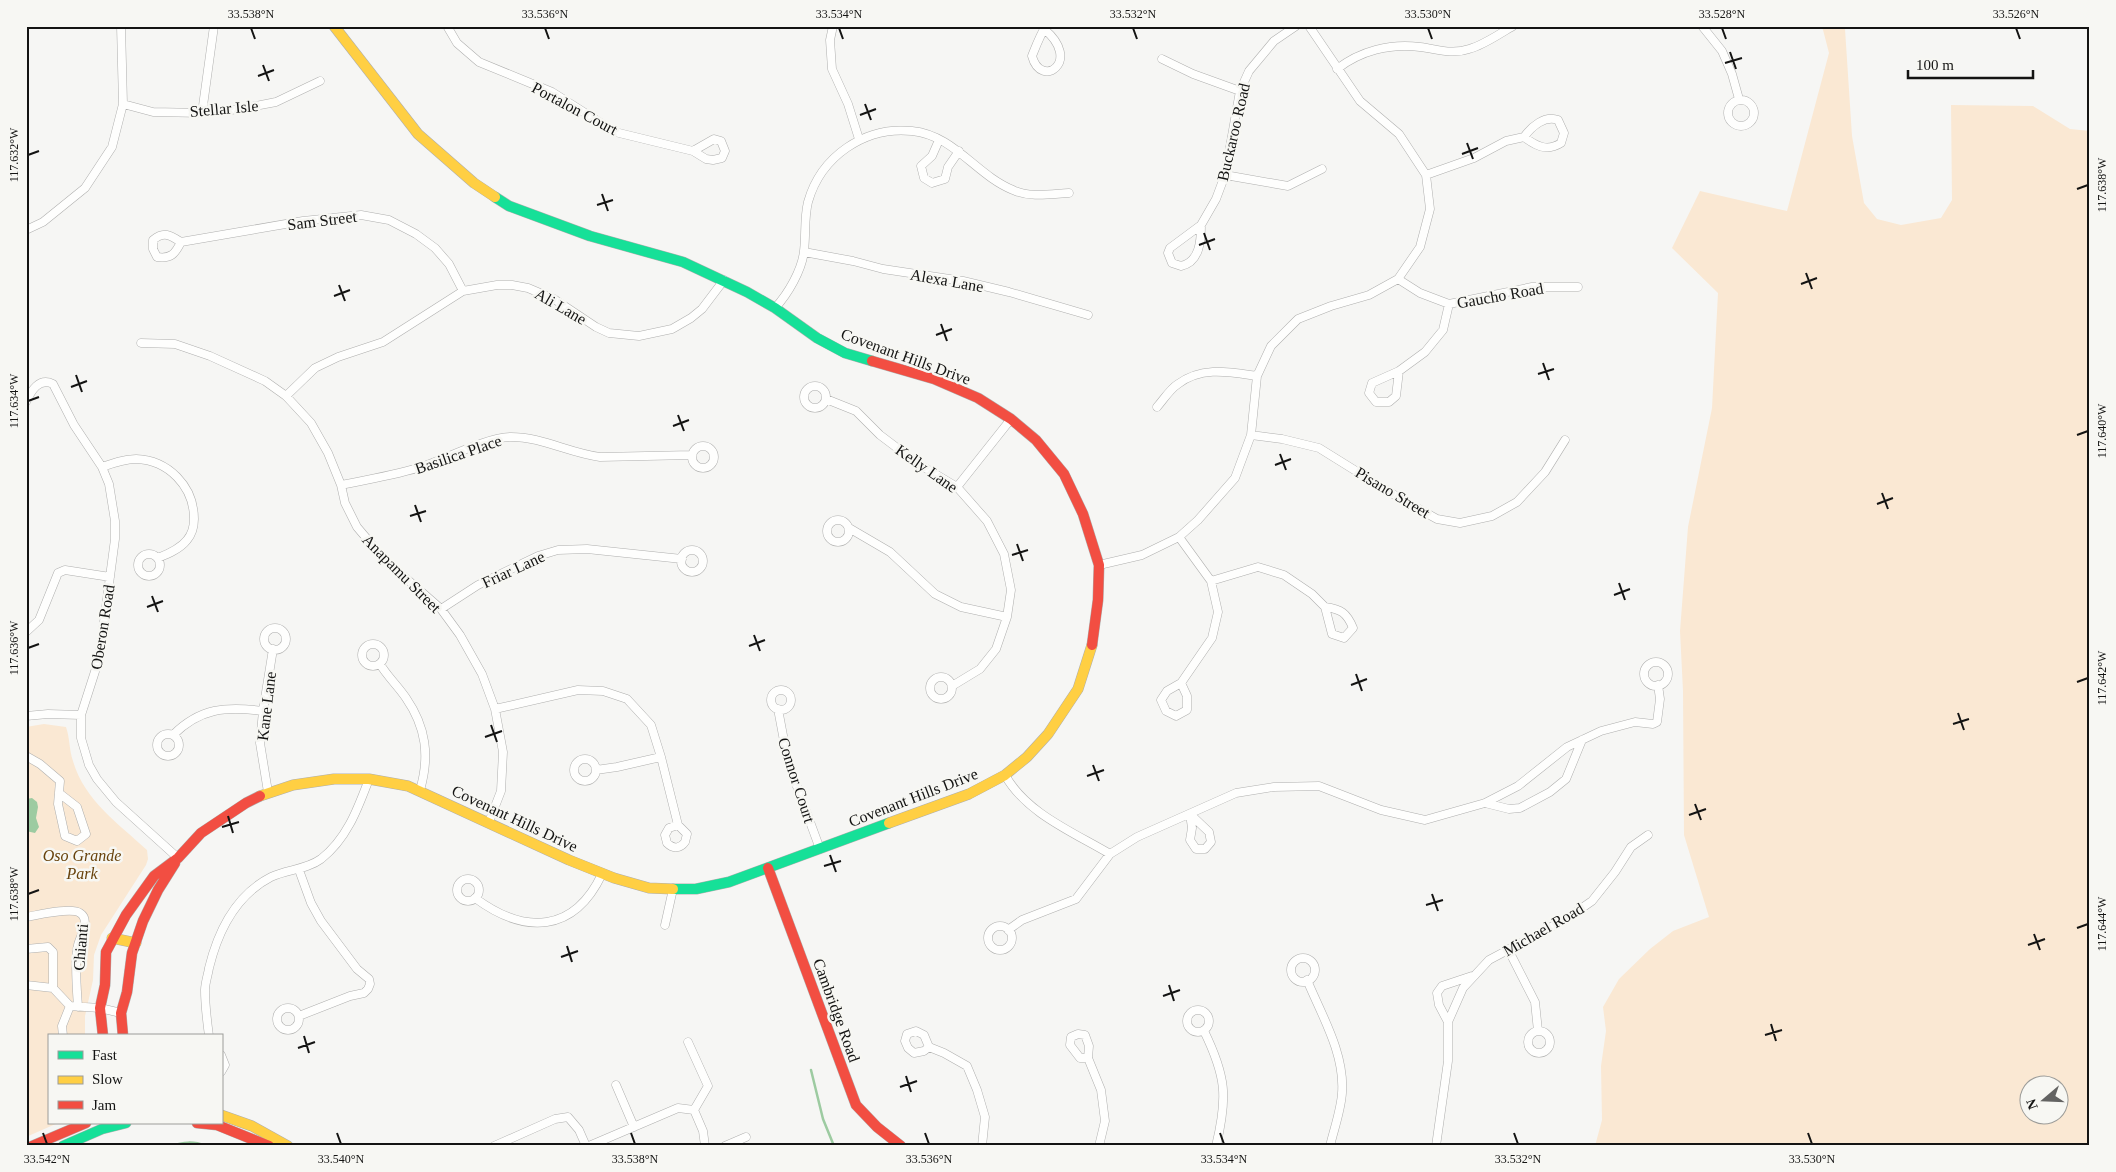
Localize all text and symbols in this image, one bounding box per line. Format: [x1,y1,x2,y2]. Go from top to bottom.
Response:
text: 33.538°N [228,7,275,21]
text: 33.536°N [522,7,569,21]
text: 33.534°N [816,7,863,21]
text: 33.532°N [1110,7,1157,21]
text: 33.530°N [1405,7,1452,21]
text: 33.528°N [1699,7,1746,21]
text: 33.526°N [1993,7,2040,21]
scale bar [1908,48,2034,80]
text: 100 m [1916,57,1954,73]
street label: Portalon Court [529,79,621,138]
street label: Buckaroo Road [1214,81,1253,183]
street label: Stellar Isle [189,97,259,120]
text: 117.632°W [7,127,21,182]
text: 117.638°W [2095,157,2109,212]
street label: Sam Street [286,208,358,233]
street label: Alexa Lane [909,266,985,295]
street label: Gaucho Road [1456,280,1545,311]
street label: Ali Lane [532,285,589,328]
street label: Covenant Hills Drive [839,325,973,388]
text: 117.634°W [7,373,21,428]
text: 117.640°W [2095,403,2109,458]
street label: Basilica Place [413,432,504,477]
street label: Kelly Lane [892,441,961,497]
street label: Pisano Street [1352,464,1434,522]
street label: Anapamu Street [358,531,445,617]
street label: Friar Lane [479,548,547,591]
street label: Oberon Road [87,583,118,671]
text: 117.636°W [7,620,21,675]
text: 117.642°W [2095,650,2109,705]
street label: Kane Lane [254,670,279,742]
street label: Connor Court [775,735,818,825]
street label: Covenant Hills Drive [846,765,980,830]
street label: Covenant Hills Drive [449,782,580,855]
park label: Oso Grande Park [43,847,121,882]
text: 117.638°W [7,866,21,921]
text: 117.644°W [2095,896,2109,951]
street label: Michael Road [1500,900,1587,959]
street label: Chianti [70,922,91,971]
street label: Cambridge Road [809,956,863,1065]
legend [48,1034,222,1124]
text: Fast [92,1047,118,1063]
text: Slow [92,1071,123,1087]
north arrow [2018,1074,2068,1124]
text: Jam [92,1097,116,1113]
text: N [2023,1097,2041,1111]
text: 33.542°N [24,1152,71,1166]
text: 33.540°N [318,1152,365,1166]
text: 33.538°N [612,1152,659,1166]
text: 33.536°N [906,1152,953,1166]
text: 33.534°N [1201,1152,1248,1166]
text: 33.532°N [1495,1152,1542,1166]
text: 33.530°N [1789,1152,1836,1166]

